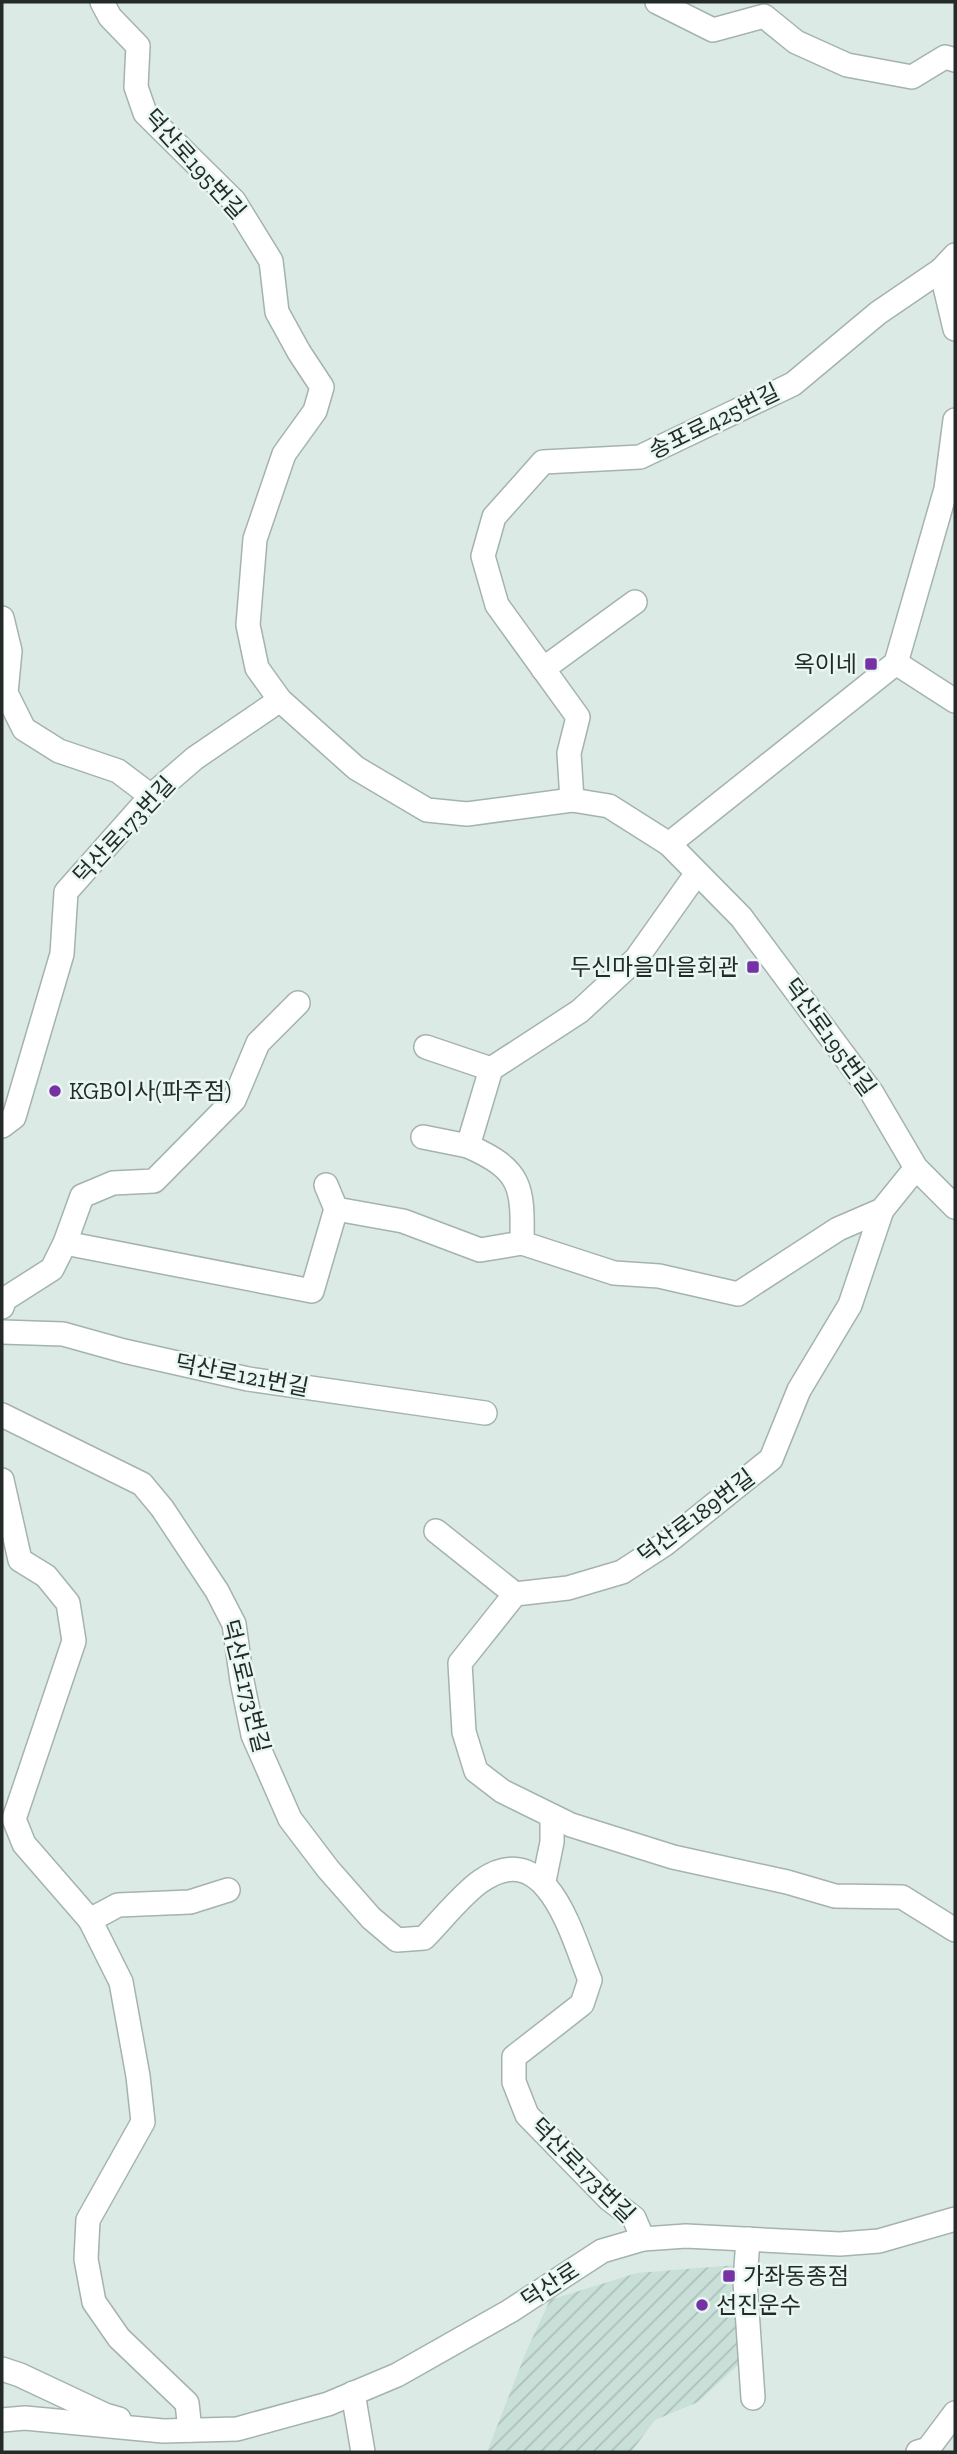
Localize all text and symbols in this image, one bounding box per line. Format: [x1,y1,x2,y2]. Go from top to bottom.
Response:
street label: 덕산로195번길 [138,103,252,225]
street label: 송포로425번길 [644,377,784,465]
place label: 옥이네 [794,650,857,678]
marker: 옥이네 [863,656,879,672]
street label: 덕산로173번길 [67,771,181,889]
place label: 두신마을마을회관 [570,953,739,981]
marker: 두신마을마을회관 [745,959,761,975]
street label: 덕산로195번길 [778,973,882,1101]
place label: KGB이사(파주점) [69,1077,231,1105]
marker: KGB이사(파주점) [47,1083,63,1099]
street label: 덕산로121번길 [173,1348,311,1402]
street label: 덕산로189번길 [632,1463,760,1569]
street label: 덕산로173번길 [216,1616,276,1756]
street label: 덕산로173번길 [525,2112,641,2228]
street label: 덕산로 [516,2256,584,2314]
place label: 가좌동종점 [743,2262,849,2290]
marker: 가좌동종점 [721,2268,737,2284]
place label: 선진운수 [716,2291,801,2319]
marker: 선진운수 [694,2297,710,2313]

